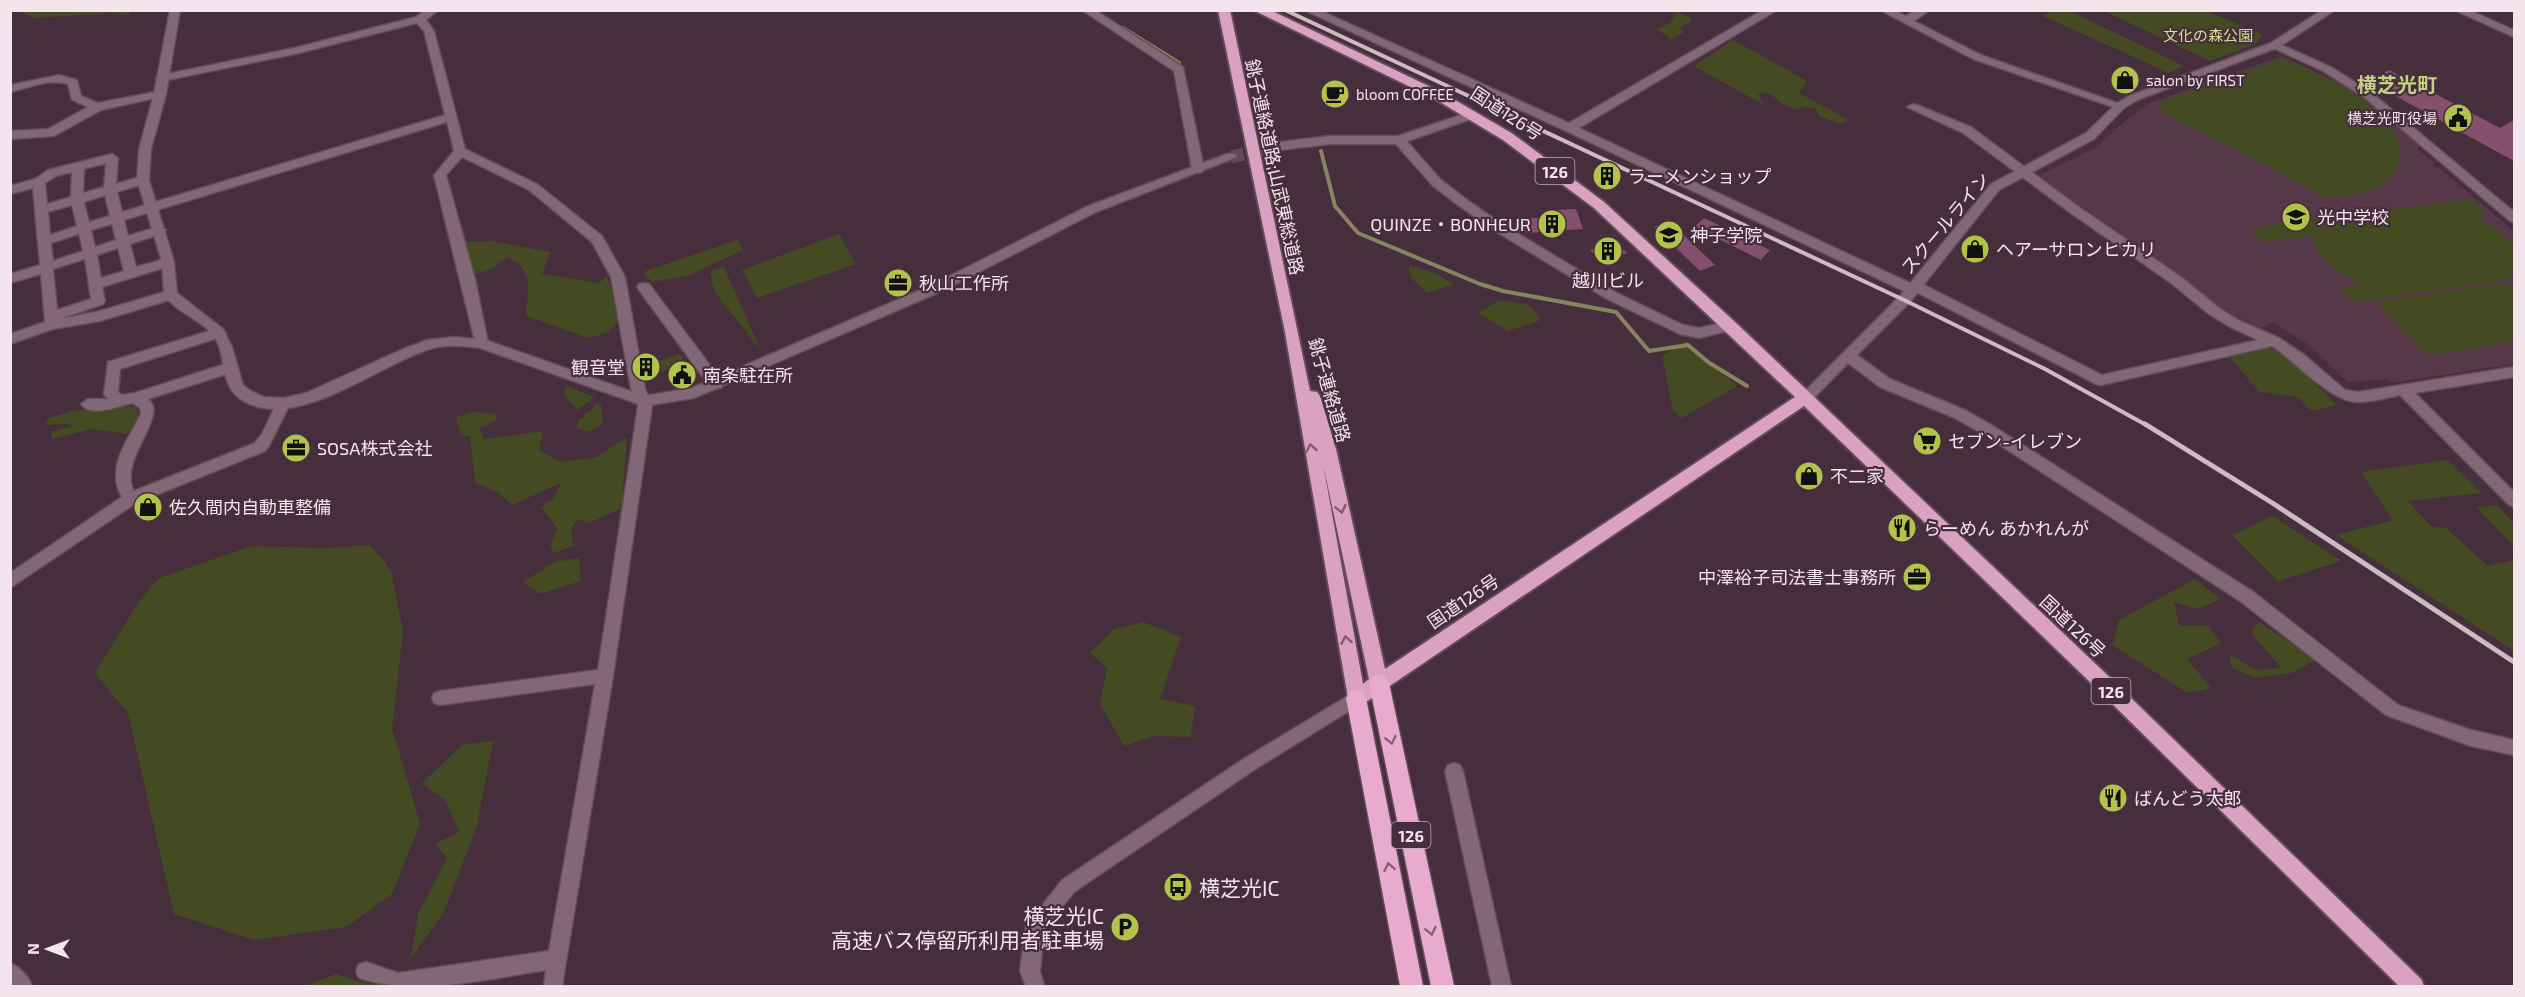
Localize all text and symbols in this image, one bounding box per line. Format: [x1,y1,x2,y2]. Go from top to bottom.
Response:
park label: 文化の森公園 [2163,26,2253,44]
street label: 銚子連絡道路;山武東総道路 [1241,57,1309,277]
shop icon: salon by FIRST [2109,64,2141,96]
place label: salon by FIRST [2146,71,2245,89]
district label: 横芝光町 [2357,72,2437,96]
cafe icon: bloom COFFEE [1319,78,1351,110]
street label: 国道126号 [1467,82,1547,144]
place label: bloom COFFEE [1356,85,1454,103]
public building icon: 横芝光町役場 [2442,102,2474,134]
place label: 横芝光町役場 [2347,109,2437,127]
road number: 126 [1536,158,1574,184]
building icon: ラーメンショップ [1591,160,1623,192]
place label: ラーメンショップ [1628,165,1771,187]
street label: スクールライン [1896,168,1994,278]
school or university icon: 光中学校 [2280,201,2312,233]
place label: 光中学校 [2317,206,2389,228]
building icon: QUINZE・BONHEUR [1536,208,1568,240]
place label: QUINZE・BONHEUR [1370,213,1531,235]
school or university icon: 神子学院 [1653,219,1685,251]
place label: 神子学院 [1690,224,1762,246]
shop icon: ヘアーサロンヒカリ [1959,233,1991,265]
building icon: 越川ビル [1592,235,1624,267]
place label: ヘアーサロンヒカリ [1996,238,2157,260]
office icon: 秋山工作所 [882,267,914,299]
place label: 越川ビル [1572,269,1644,291]
place label: 秋山工作所 [919,272,1009,294]
street label: 銚子連絡道路 [1305,335,1355,445]
building icon: 観音堂 [630,351,662,383]
place label: 観音堂 [571,356,625,378]
public building icon: 南条駐在所 [666,359,698,391]
place label: 南条駐在所 [703,364,793,386]
supermarket icon: セブン-イレブン [1911,425,1943,457]
place label: セブン-イレブン [1948,430,2082,452]
office icon: SOSA株式会社 [280,432,312,464]
place label: SOSA株式会社 [317,437,432,459]
one-way arrow [1306,444,1318,453]
shop icon: 不二家 [1793,460,1825,492]
place label: 不二家 [1830,465,1884,487]
shop icon: 佐久間内自動車整備 [132,491,164,523]
place label: 佐久間内自動車整備 [169,496,331,518]
one-way arrow [1334,504,1347,514]
restaurant icon: らーめん あかれんが [1886,512,1918,544]
place label: らーめん あかれんが [1923,517,2089,539]
office icon: 中澤裕子司法書士事務所 [1901,561,1933,593]
place label: 中澤裕子司法書士事務所 [1698,566,1896,588]
street label: 国道126号 [1423,569,1503,633]
street label: 国道126号 [2036,590,2110,662]
one-way arrow [1340,635,1352,645]
road number: 126 [2092,678,2130,704]
one-way arrow [1384,735,1397,745]
restaurant icon: ばんどう太郎 [2097,782,2129,814]
place label: ばんどう太郎 [2134,787,2241,809]
road number: 126 [1392,822,1430,848]
one-way arrow [1383,862,1396,872]
bus stop icon: 横芝光IC [1162,871,1194,903]
place label: 横芝光IC [1199,875,1280,900]
place label: 横芝光IC 高速バス停留所利用者駐車場 [831,903,1104,952]
parking icon: 横芝光IC 高速バス停留所利用者駐車場 [1109,911,1141,943]
north arrow [18,919,78,979]
one-way arrow [1424,925,1437,935]
text: N [23,943,42,955]

